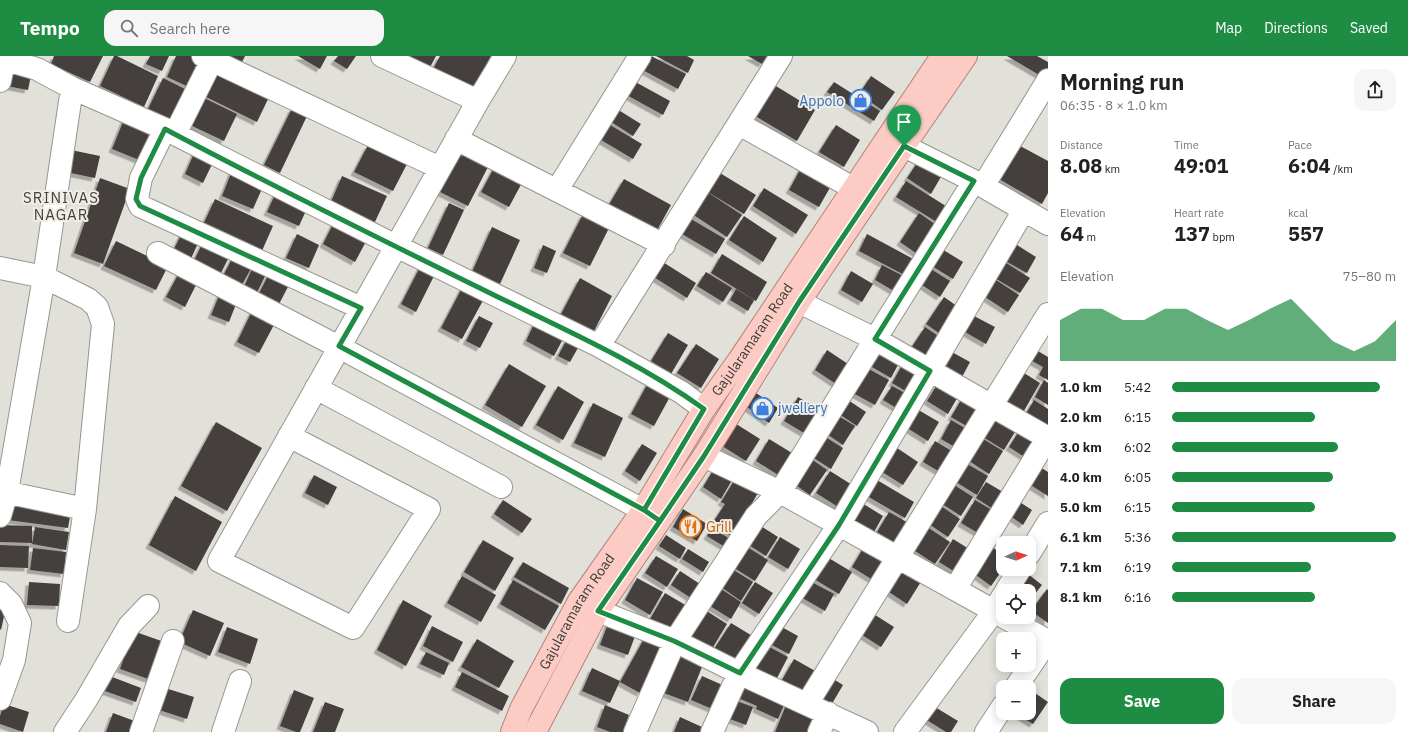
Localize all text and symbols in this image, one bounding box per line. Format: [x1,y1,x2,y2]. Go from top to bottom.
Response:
search box [104,10,384,46]
text: Tempo [20,16,80,40]
icon: search [118,17,140,39]
text: Search here [150,19,230,38]
text: Map [1215,19,1242,37]
text: Directions [1264,19,1328,37]
text: Saved [1350,19,1388,37]
text: Morning run [1060,67,1184,96]
button: share [1354,69,1396,111]
shop icon: Appolo [847,88,873,114]
place label: Appolo [799,92,844,110]
text: 06:35 · 8 × 1.0 km [1060,97,1168,114]
pin [887,105,921,146]
icon: arrive [893,111,915,133]
text: Distance [1060,138,1103,152]
text: Time [1174,138,1199,152]
text: Pace [1288,138,1312,152]
text: 8.08 [1060,152,1102,179]
text: 49:01 [1174,152,1229,179]
text: 6:04 [1288,152,1331,179]
text: km [1102,162,1120,176]
text: /km [1331,162,1353,176]
district label: SRINIVAS NAGAR [23,188,99,224]
text: Elevation [1060,206,1106,220]
text: Heart rate [1174,206,1224,220]
text: kcal [1288,206,1308,220]
text: 64 [1060,220,1084,247]
text: 137 [1174,220,1210,247]
text: 557 [1288,220,1324,247]
text: m [1084,230,1096,244]
text: bpm [1210,230,1235,244]
text: Elevation [1060,268,1114,285]
text: 75–80 m [1343,268,1396,285]
street label: Gajularamaram Road [707,280,797,399]
text: 1.0 km [1060,379,1102,396]
text: 5:42 [1124,379,1151,396]
shop icon: jwellery [750,395,776,421]
place label: jwellery [778,399,827,417]
text: 2.0 km [1060,409,1102,426]
text: 6:15 [1124,409,1151,426]
text: 3.0 km [1060,439,1102,456]
text: 6:02 [1124,439,1151,456]
text: 4.0 km [1060,469,1102,486]
text: 6:05 [1124,469,1151,486]
text: 5.0 km [1060,499,1102,516]
text: 6:15 [1124,499,1151,516]
restaurant icon: Grill [677,514,703,540]
place label: Grill [706,518,732,536]
text: 6.1 km [1060,529,1102,546]
text: 5:36 [1124,529,1151,546]
north arrow [996,536,1036,576]
map controls [996,536,1036,720]
street label: Gajularamaram Road [535,550,619,673]
text: 7.1 km [1060,559,1102,576]
text: 6:19 [1124,559,1151,576]
button: locate [996,584,1036,624]
text: 8.1 km [1060,589,1102,606]
text: 6:16 [1124,589,1151,606]
button: + [996,632,1036,672]
button: Save [1060,678,1224,724]
button: Share [1232,678,1396,724]
button: − [996,680,1036,720]

